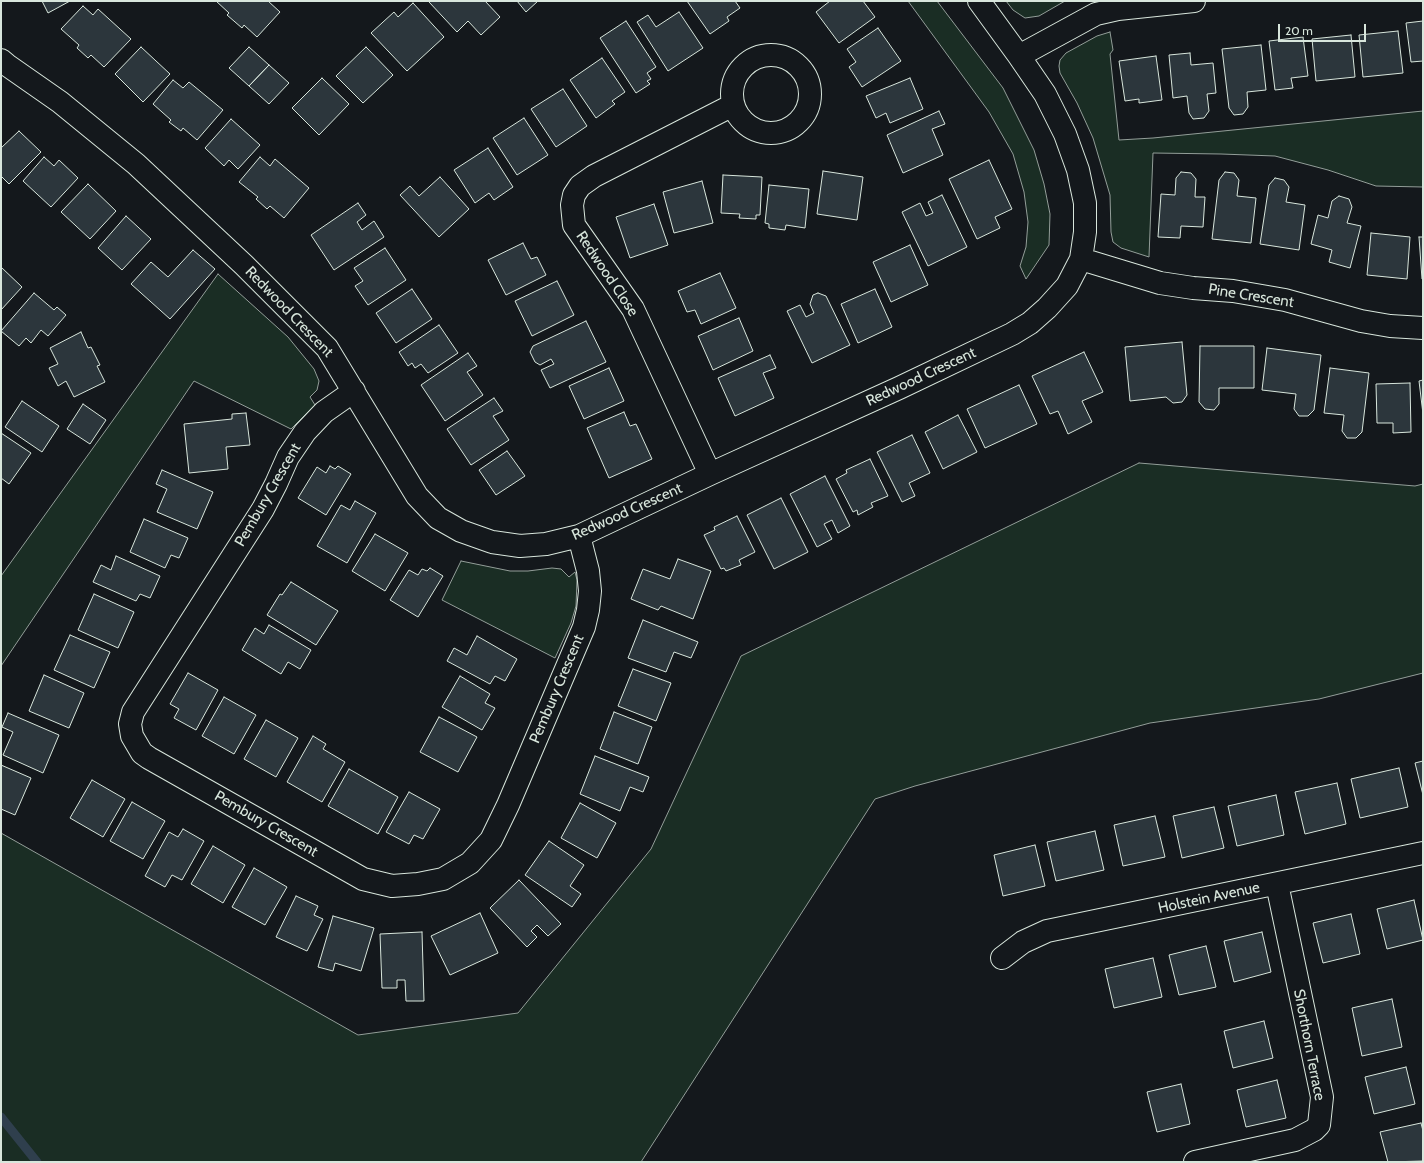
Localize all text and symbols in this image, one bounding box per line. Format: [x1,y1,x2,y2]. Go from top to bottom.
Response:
scale bar [1280,16,1368,42]
text: 20 m [1285,23,1313,38]
street label: Redwood Close [572,228,642,320]
street label: Redwood Crescent [241,263,337,361]
street label: Pine Crescent [1207,280,1295,312]
street label: Redwood Crescent [863,344,979,410]
street label: Pembury Crescent [231,440,305,550]
street label: Redwood Crescent [569,480,685,544]
street label: Pembury Crescent [526,632,588,746]
street label: Pembury Crescent [211,787,321,861]
street label: Holstein Avenue [1156,878,1262,918]
street label: Shorthorn Terrace [1289,988,1329,1102]

